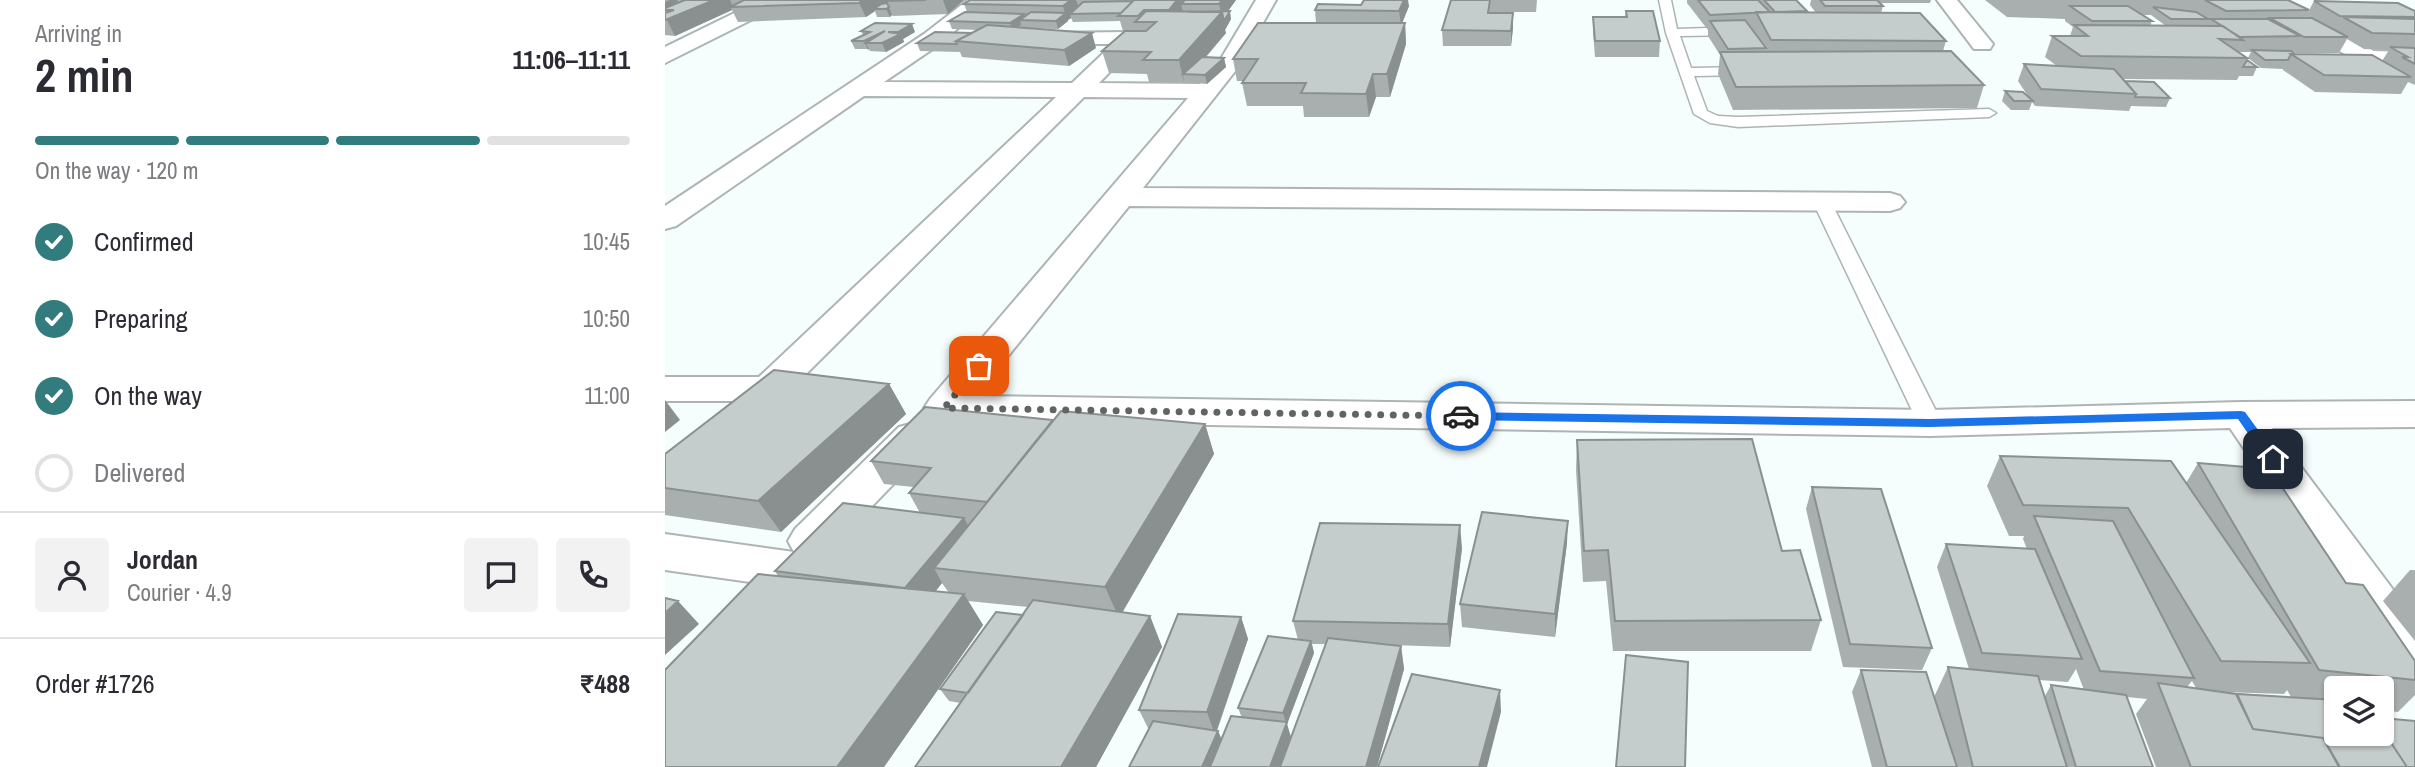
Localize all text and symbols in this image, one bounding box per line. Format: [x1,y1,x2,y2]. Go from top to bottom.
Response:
text: Arriving in [35,18,122,49]
text: 11:06–11:11 [513,42,630,77]
text: 2 min [35,44,134,106]
text: On the way · 120 m [35,155,199,186]
icon: check [35,223,73,261]
text: Confirmed [94,224,194,259]
text: 10:45 [583,226,630,257]
icon: check [35,300,73,338]
text: Preparing [94,301,188,336]
text: 10:50 [583,303,630,334]
pin [949,336,1009,396]
icon: bag [960,347,998,385]
icon: check [35,377,73,415]
text: On the way [94,378,202,413]
text: 11:00 [584,380,630,411]
courier [1426,381,1496,451]
icon: car [1442,397,1480,435]
pin [2243,429,2303,489]
icon: home [2254,440,2292,478]
text: Delivered [94,455,185,490]
button: person [35,538,109,612]
button: chat [464,538,538,612]
button: phone [556,538,630,612]
text: Jordan [127,542,198,577]
text: Courier · 4.9 [127,577,232,608]
text: Order #1726 [35,666,155,701]
text: ₹488 [579,666,630,701]
map controls [2324,676,2394,746]
button: layers [2324,676,2394,746]

